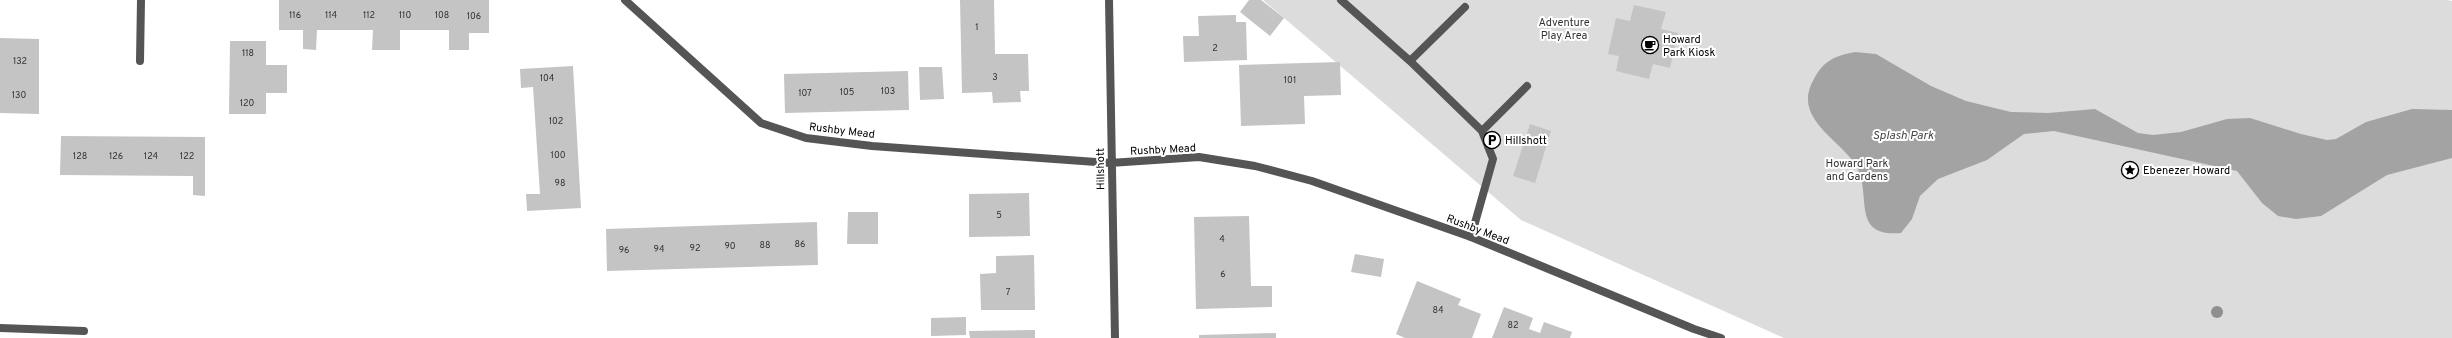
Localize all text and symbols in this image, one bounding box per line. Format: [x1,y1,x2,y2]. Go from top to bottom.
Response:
house number: 116 [289,10,301,21]
house number: 114 [325,10,337,21]
house number: 112 [363,10,375,21]
house number: 110 [399,10,411,21]
house number: 108 [435,10,449,21]
house number: 106 [467,11,481,22]
park label: Adventure Play Area [1538,16,1590,43]
house number: 1 [975,22,979,33]
place label: Howard Park Kiosk [1663,33,1716,60]
cafe icon: Howard Park Kiosk [1640,35,1660,55]
house number: 2 [1212,43,1218,54]
house number: 118 [242,48,254,59]
house number: 132 [13,56,27,67]
house number: 3 [992,72,998,83]
house number: 104 [540,73,555,84]
house number: 101 [1284,75,1296,86]
house number: 103 [881,86,895,97]
house number: 105 [840,87,854,98]
house number: 107 [798,88,812,99]
house number: 130 [12,90,26,101]
house number: 120 [240,98,255,109]
house number: 102 [549,116,563,127]
street label: Rushby Mead [808,120,876,142]
water label: Splash Park [1872,128,1934,144]
parking icon: Hillshott [1482,130,1502,150]
place label: Hillshott [1505,134,1547,148]
street label: Rushby Mead [1130,141,1196,159]
street label: Hillshott [1094,148,1108,190]
house number: 100 [551,150,566,161]
house number: 128 [73,151,87,162]
house number: 126 [109,151,123,162]
house number: 124 [144,151,159,162]
house number: 122 [180,151,194,162]
park label: Howard Park and Gardens [1826,157,1889,184]
place icon: Ebenezer Howard [2120,160,2140,180]
place label: Ebenezer Howard [2143,164,2230,178]
house number: 98 [555,178,565,189]
house number: 5 [996,210,1002,221]
street label: Rushby Mead [1444,212,1511,248]
house number: 4 [1219,234,1225,245]
house number: 86 [795,239,805,250]
house number: 88 [760,240,771,251]
house number: 90 [724,241,736,252]
house number: 92 [690,243,700,254]
house number: 94 [654,244,665,255]
house number: 96 [619,245,629,256]
house number: 6 [1220,269,1226,280]
house number: 7 [1006,287,1011,298]
house number: 84 [1432,305,1444,316]
house number: 82 [1508,320,1518,331]

